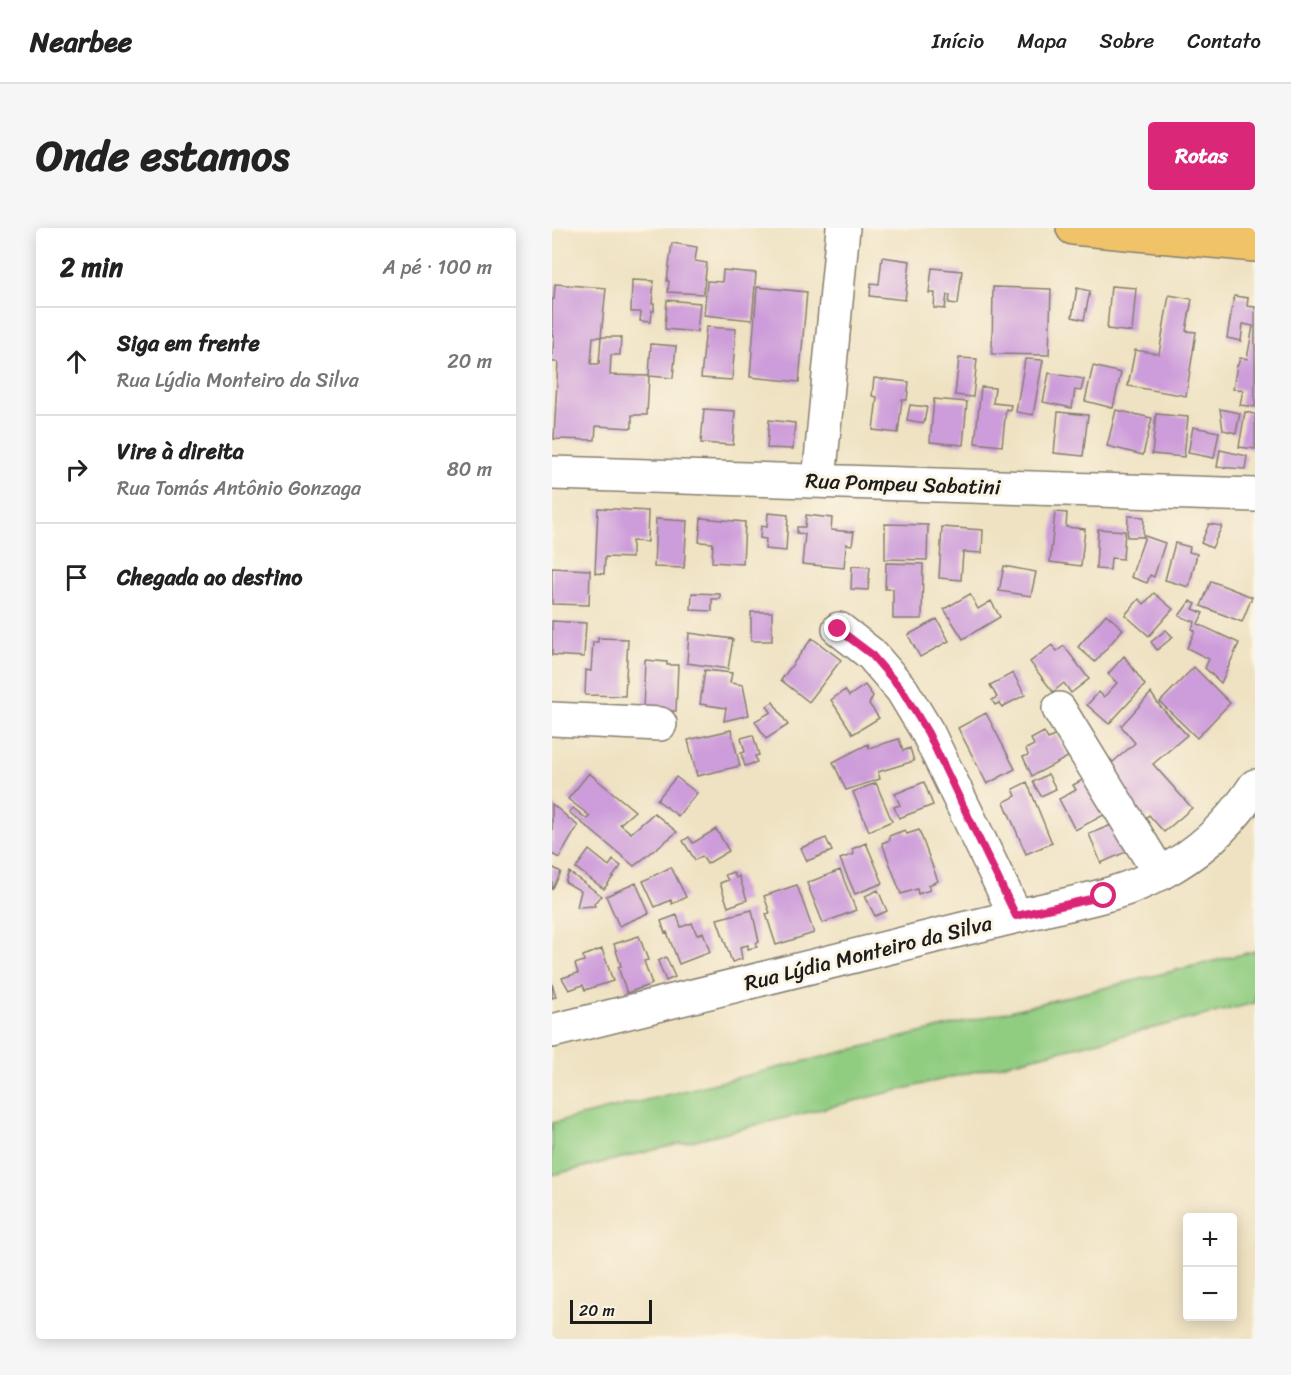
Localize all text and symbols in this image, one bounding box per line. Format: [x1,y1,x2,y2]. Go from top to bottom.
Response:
text: Nearbee [30,17,132,66]
text: Início [932,22,984,60]
text: Mapa [1017,22,1067,60]
text: Sobre [1100,22,1154,60]
text: Contato [1187,22,1261,60]
text: Onde estamos [36,119,290,193]
button: Rotas [1148,122,1255,190]
text: 2 min [60,244,123,290]
text: A pé · 100 m [383,250,492,285]
text: Siga em frente [117,324,260,363]
text: 20 m [447,344,492,379]
icon: ahead [60,345,93,378]
text: Rua Lýdia Monteiro da Silva [117,363,359,398]
text: Vire à direita [117,432,244,471]
text: 80 m [447,452,492,487]
icon: right [60,453,93,486]
street label: Rua Pompeu Sabatini [805,462,1002,506]
text: Rua Tomás Antônio Gonzaga [117,471,361,506]
text: Chegada ao destino [117,558,302,597]
icon: arrive [60,561,93,594]
route end [824,615,850,641]
route start [1090,882,1116,908]
street label: Rua Lýdia Monteiro da Silva [740,904,996,1002]
map controls [1183,1213,1237,1321]
button: + [1183,1213,1237,1267]
button: − [1183,1267,1237,1321]
text: 20 m [579,1296,615,1325]
scale bar [570,1297,652,1324]

